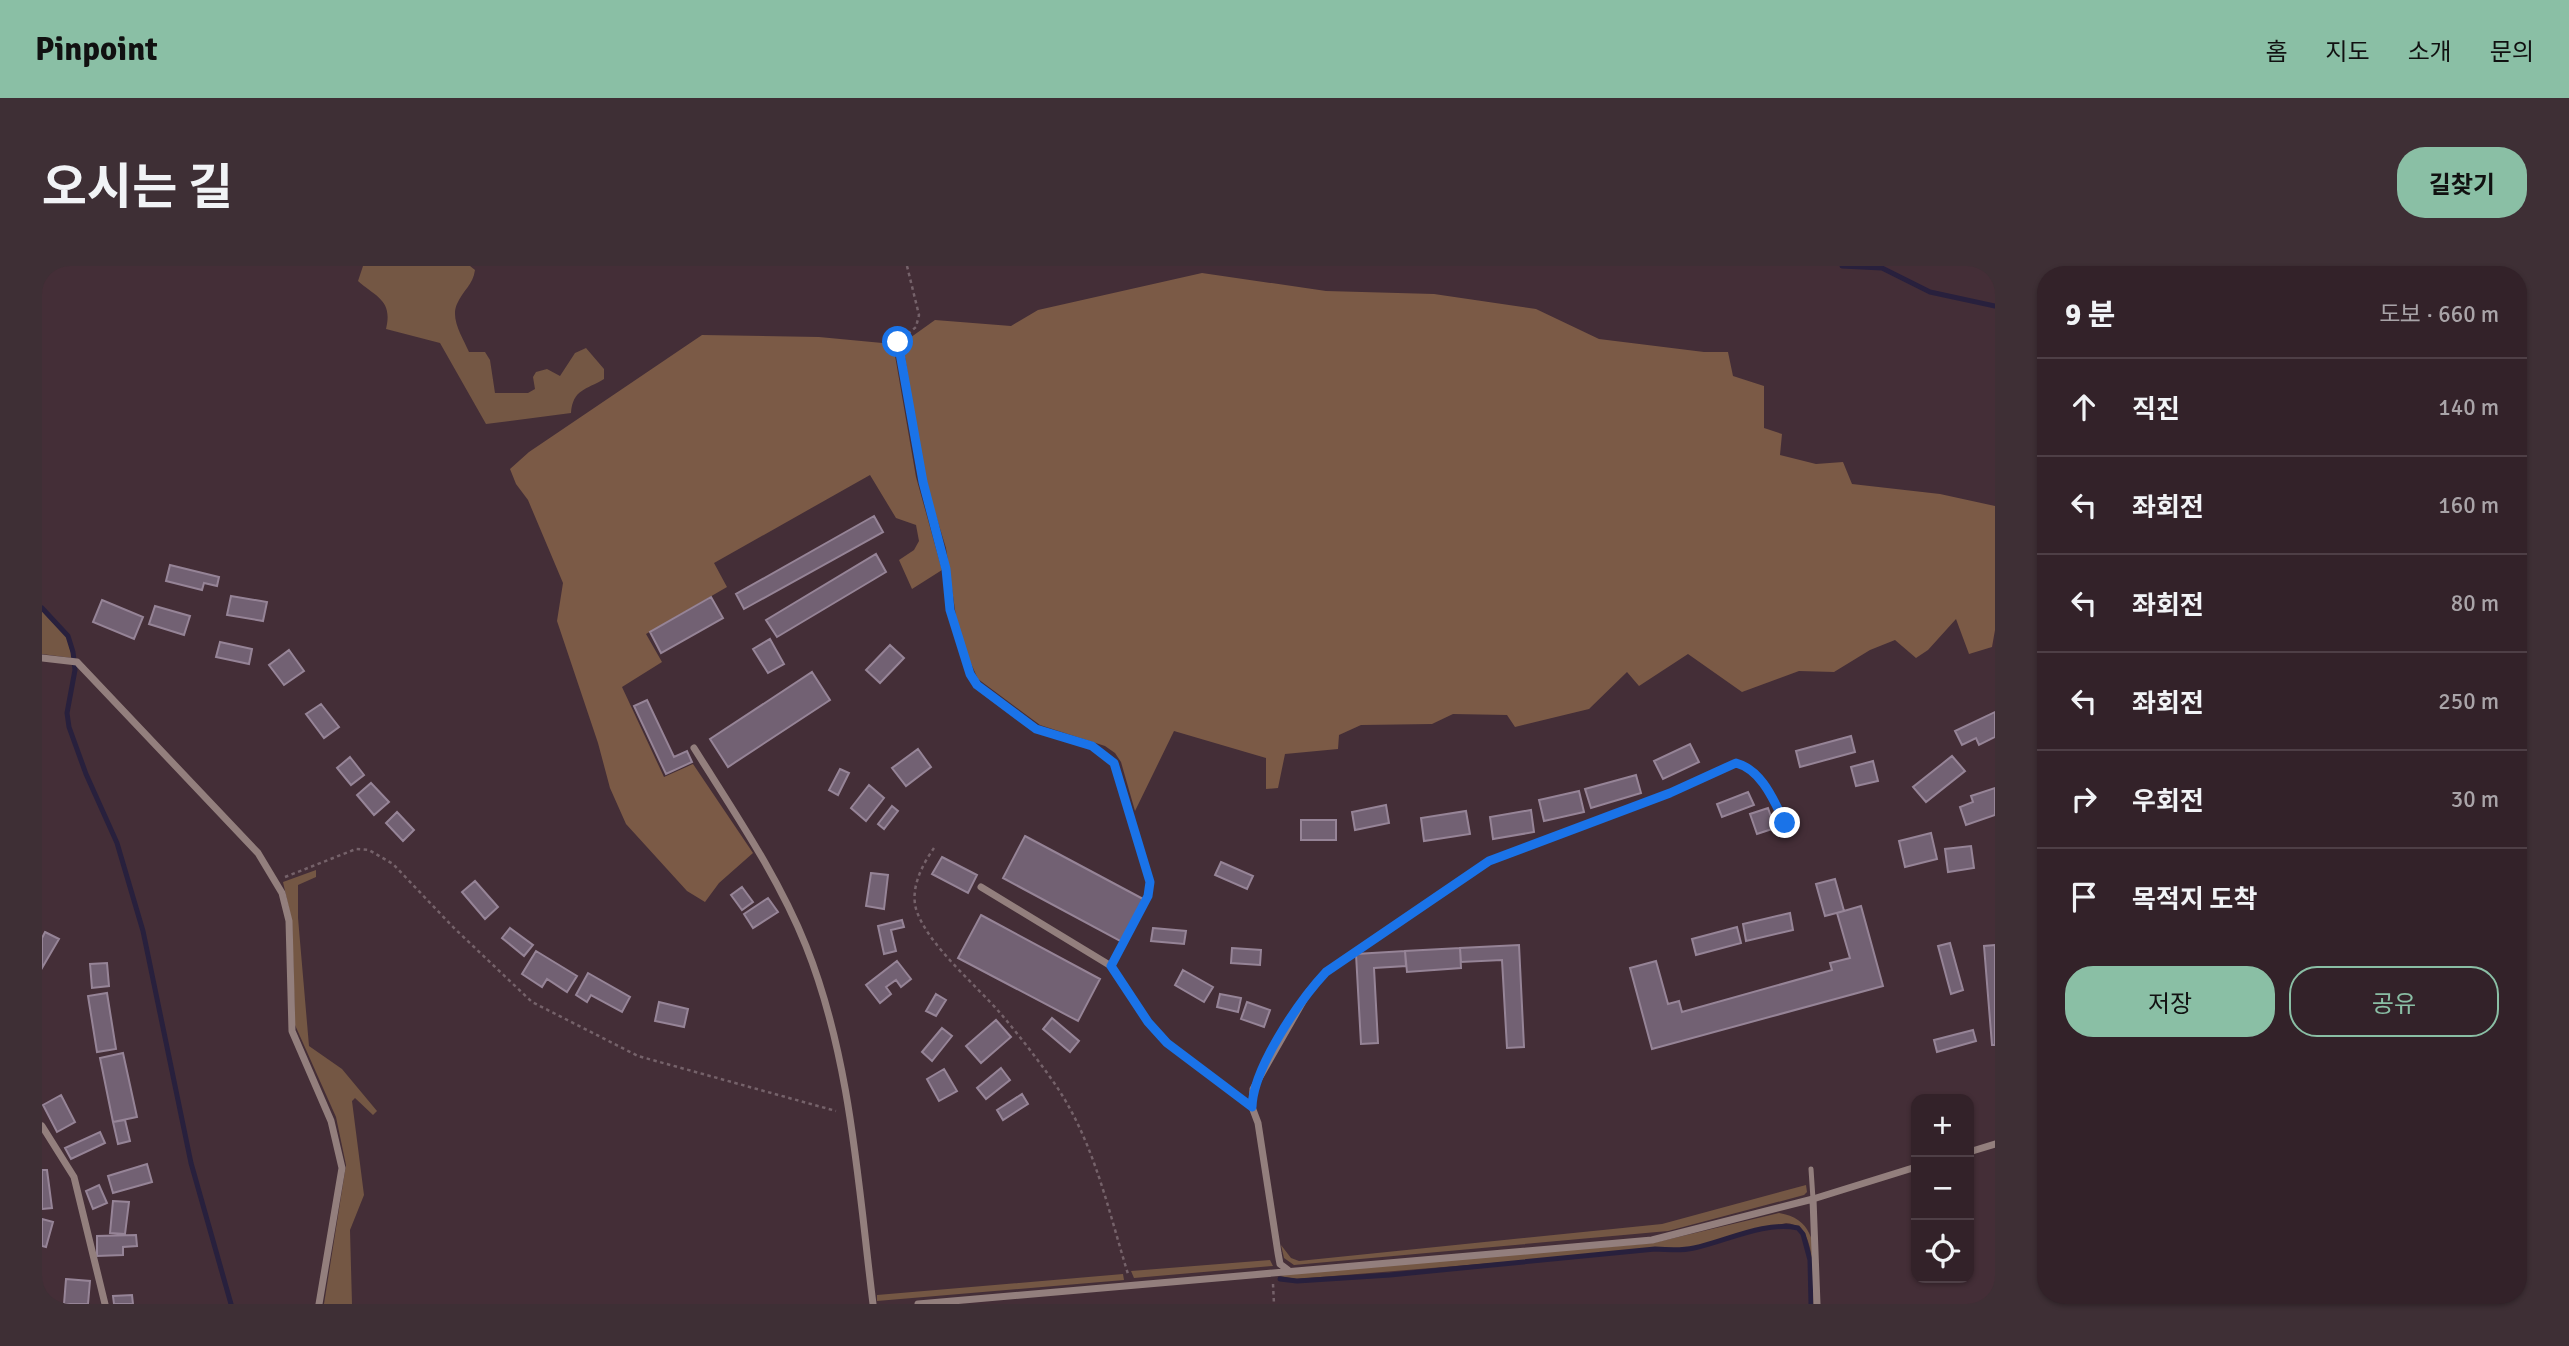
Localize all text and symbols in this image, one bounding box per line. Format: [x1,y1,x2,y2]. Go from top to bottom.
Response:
text: Pinpoint [35,29,158,70]
text: 홈 [2265,37,2287,67]
text: 지도 [2325,37,2370,67]
text: 소개 [2408,37,2452,67]
text: 문의 [2490,37,2534,67]
button: 길찾기 [2397,147,2527,218]
text: 오시는 길 [42,158,233,218]
text: 9 분 [2065,297,2115,334]
text: 도보 · 660 m [2379,300,2499,329]
route start [882,326,913,357]
icon: ahead [2065,388,2103,426]
text: 140 m [2438,393,2499,422]
text: 직진 [2132,394,2180,426]
icon: left [2065,486,2103,524]
text: 160 m [2438,491,2499,520]
text: 좌회전 [2132,492,2204,524]
icon: left [2065,584,2103,622]
text: 80 m [2451,589,2499,618]
text: 좌회전 [2132,590,2204,622]
icon: left [2065,682,2103,720]
text: 250 m [2438,687,2499,716]
text: 좌회전 [2132,688,2204,720]
icon: right [2065,780,2103,818]
text: 30 m [2451,785,2499,814]
text: 우회전 [2132,786,2204,818]
route end [1769,807,1800,838]
icon: arrive [2065,878,2103,916]
text: 목적지 도착 [2132,884,2257,916]
button: 저장 [2065,966,2275,1037]
button: 공유 [2289,966,2499,1037]
map controls [1911,1094,1974,1283]
button: + [1911,1094,1974,1157]
button: − [1911,1157,1974,1220]
button: locate [1911,1220,1974,1283]

